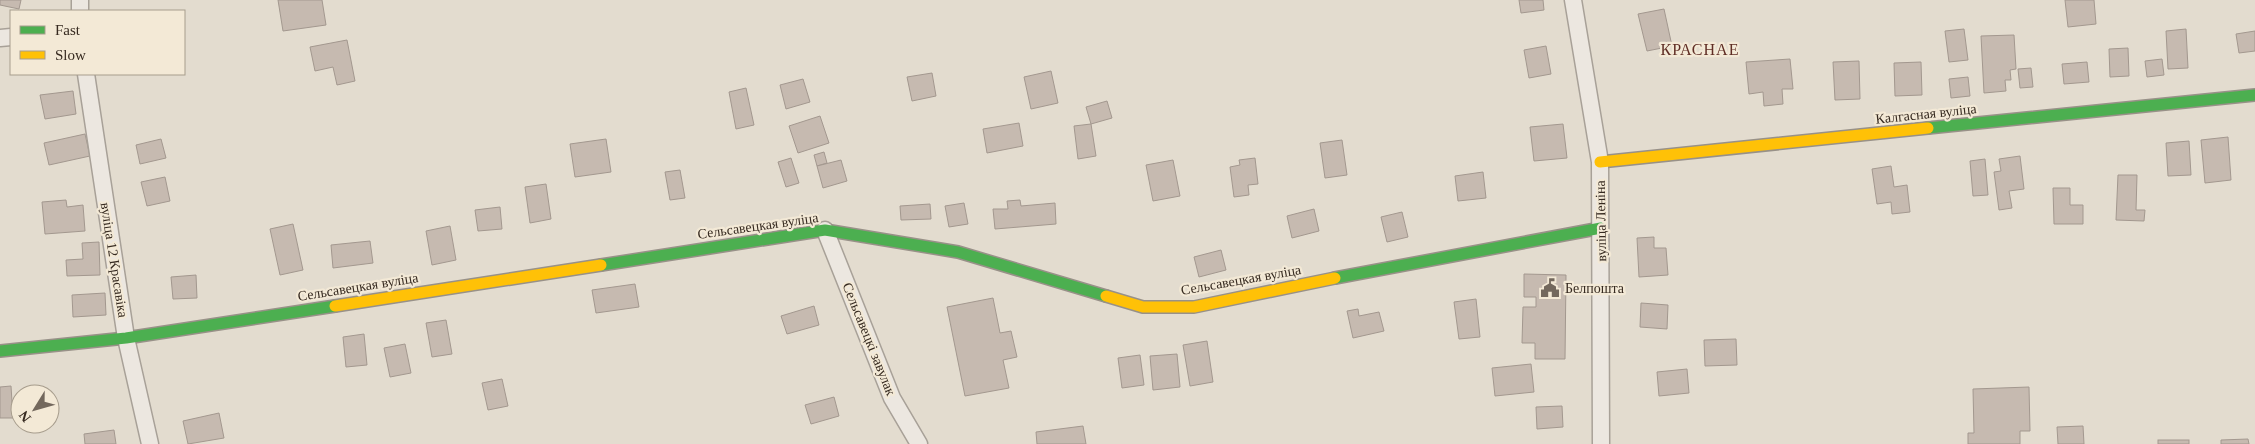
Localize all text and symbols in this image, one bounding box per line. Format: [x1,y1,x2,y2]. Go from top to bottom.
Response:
legend [10,10,185,75]
text: Fast [55,22,81,38]
district label: КРАСНАЕ [1661,41,1739,58]
text: Slow [55,47,86,63]
street label: Калгасная вуліца [1875,101,1978,127]
street label: вуліца Леніна [1593,179,1609,262]
street label: вуліца 12 Красавіка [97,201,131,320]
street label: Сельсавецкая вуліца [697,210,820,242]
street label: Сельсавецкая вуліца [1180,262,1303,298]
street label: Сельсавецкая вуліца [297,270,420,304]
public building icon: Белпошта [1539,277,1561,299]
street label: Сельсавецкі завулак [839,280,899,398]
place label: Белпошта [1565,281,1625,296]
north arrow [10,384,60,434]
text: N [16,408,34,425]

